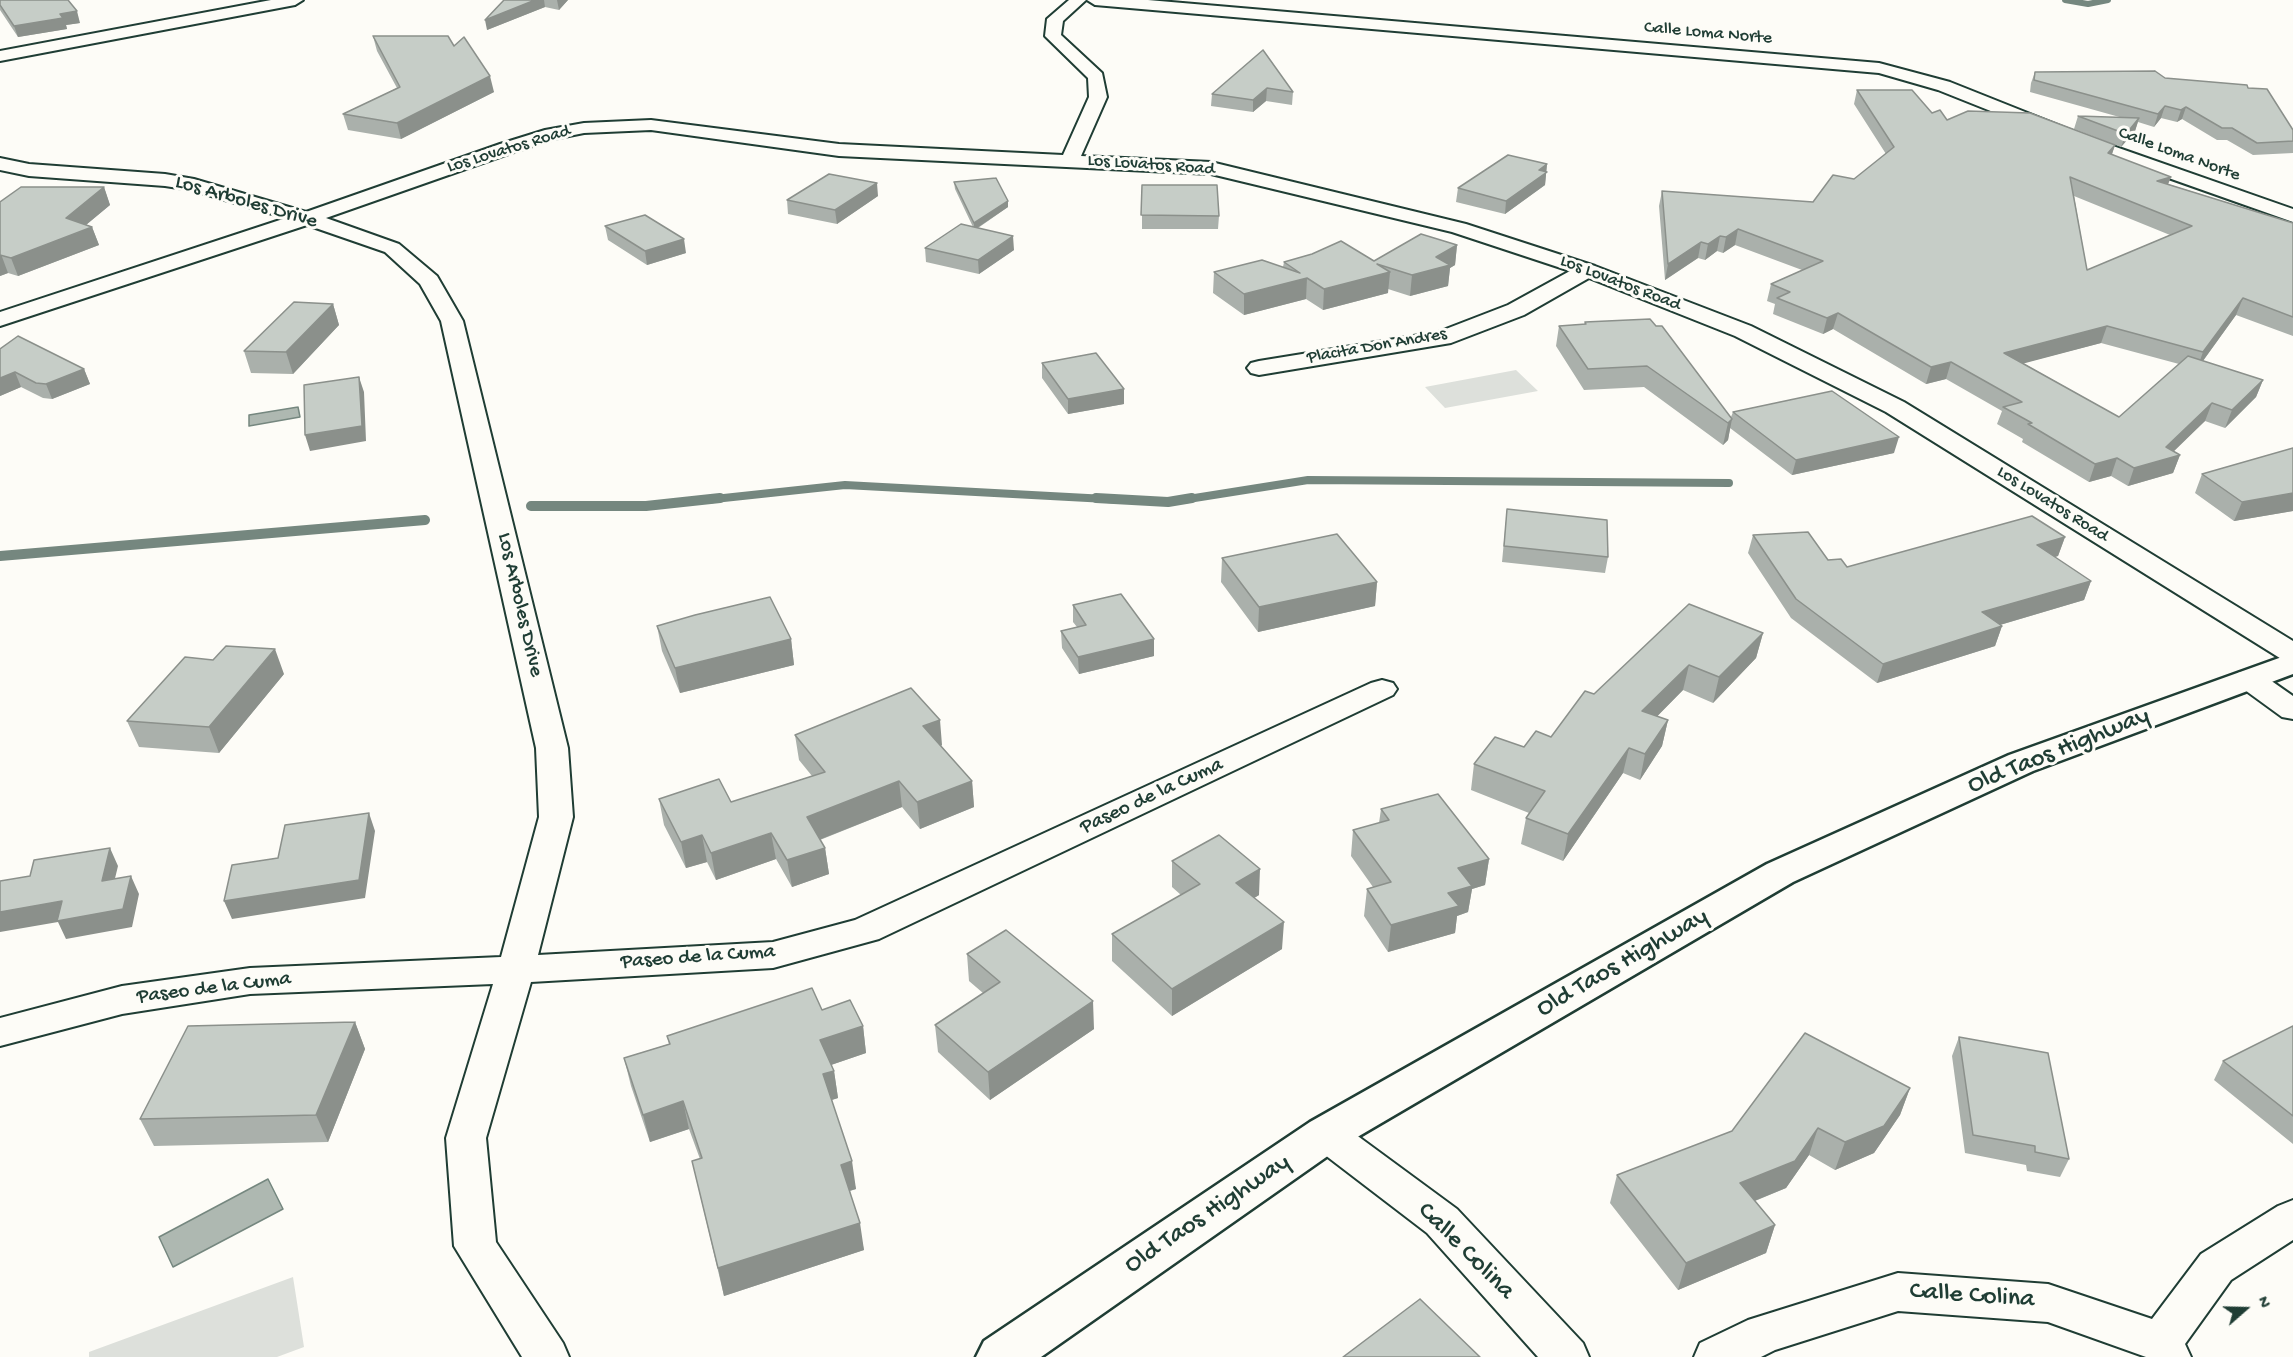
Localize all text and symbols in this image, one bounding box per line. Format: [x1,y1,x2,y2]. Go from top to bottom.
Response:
street label: Calle Loma Norte [1643,18,1773,50]
street label: Los Lovatos Road [445,121,573,179]
street label: Calle Loma Norte [2115,123,2243,187]
street label: Los Lovatos Road [1087,151,1215,181]
street label: Los Arboles Drive [172,171,320,235]
street label: Los Lovatos Road [1557,251,1683,317]
street label: Placita Don Andres [1305,324,1449,370]
street label: Los Lovatos Road [1992,462,2112,548]
street label: Los Arboles Drive [490,531,548,679]
street label: Old Taos Highway [1964,701,2154,803]
street label: Paseo de la Cuma [1076,753,1228,841]
street label: Old Taos Highway [1532,902,1714,1026]
street label: Paseo de la Cuma [620,940,776,976]
street label: Paseo de la Cuma [136,967,292,1011]
street label: Old Taos Highway [1119,1148,1297,1282]
street label: Calle Colina [1410,1197,1520,1307]
street label: Calle Colina [1908,1277,2036,1317]
north arrow [2215,1279,2275,1339]
text: N [2252,1295,2273,1311]

